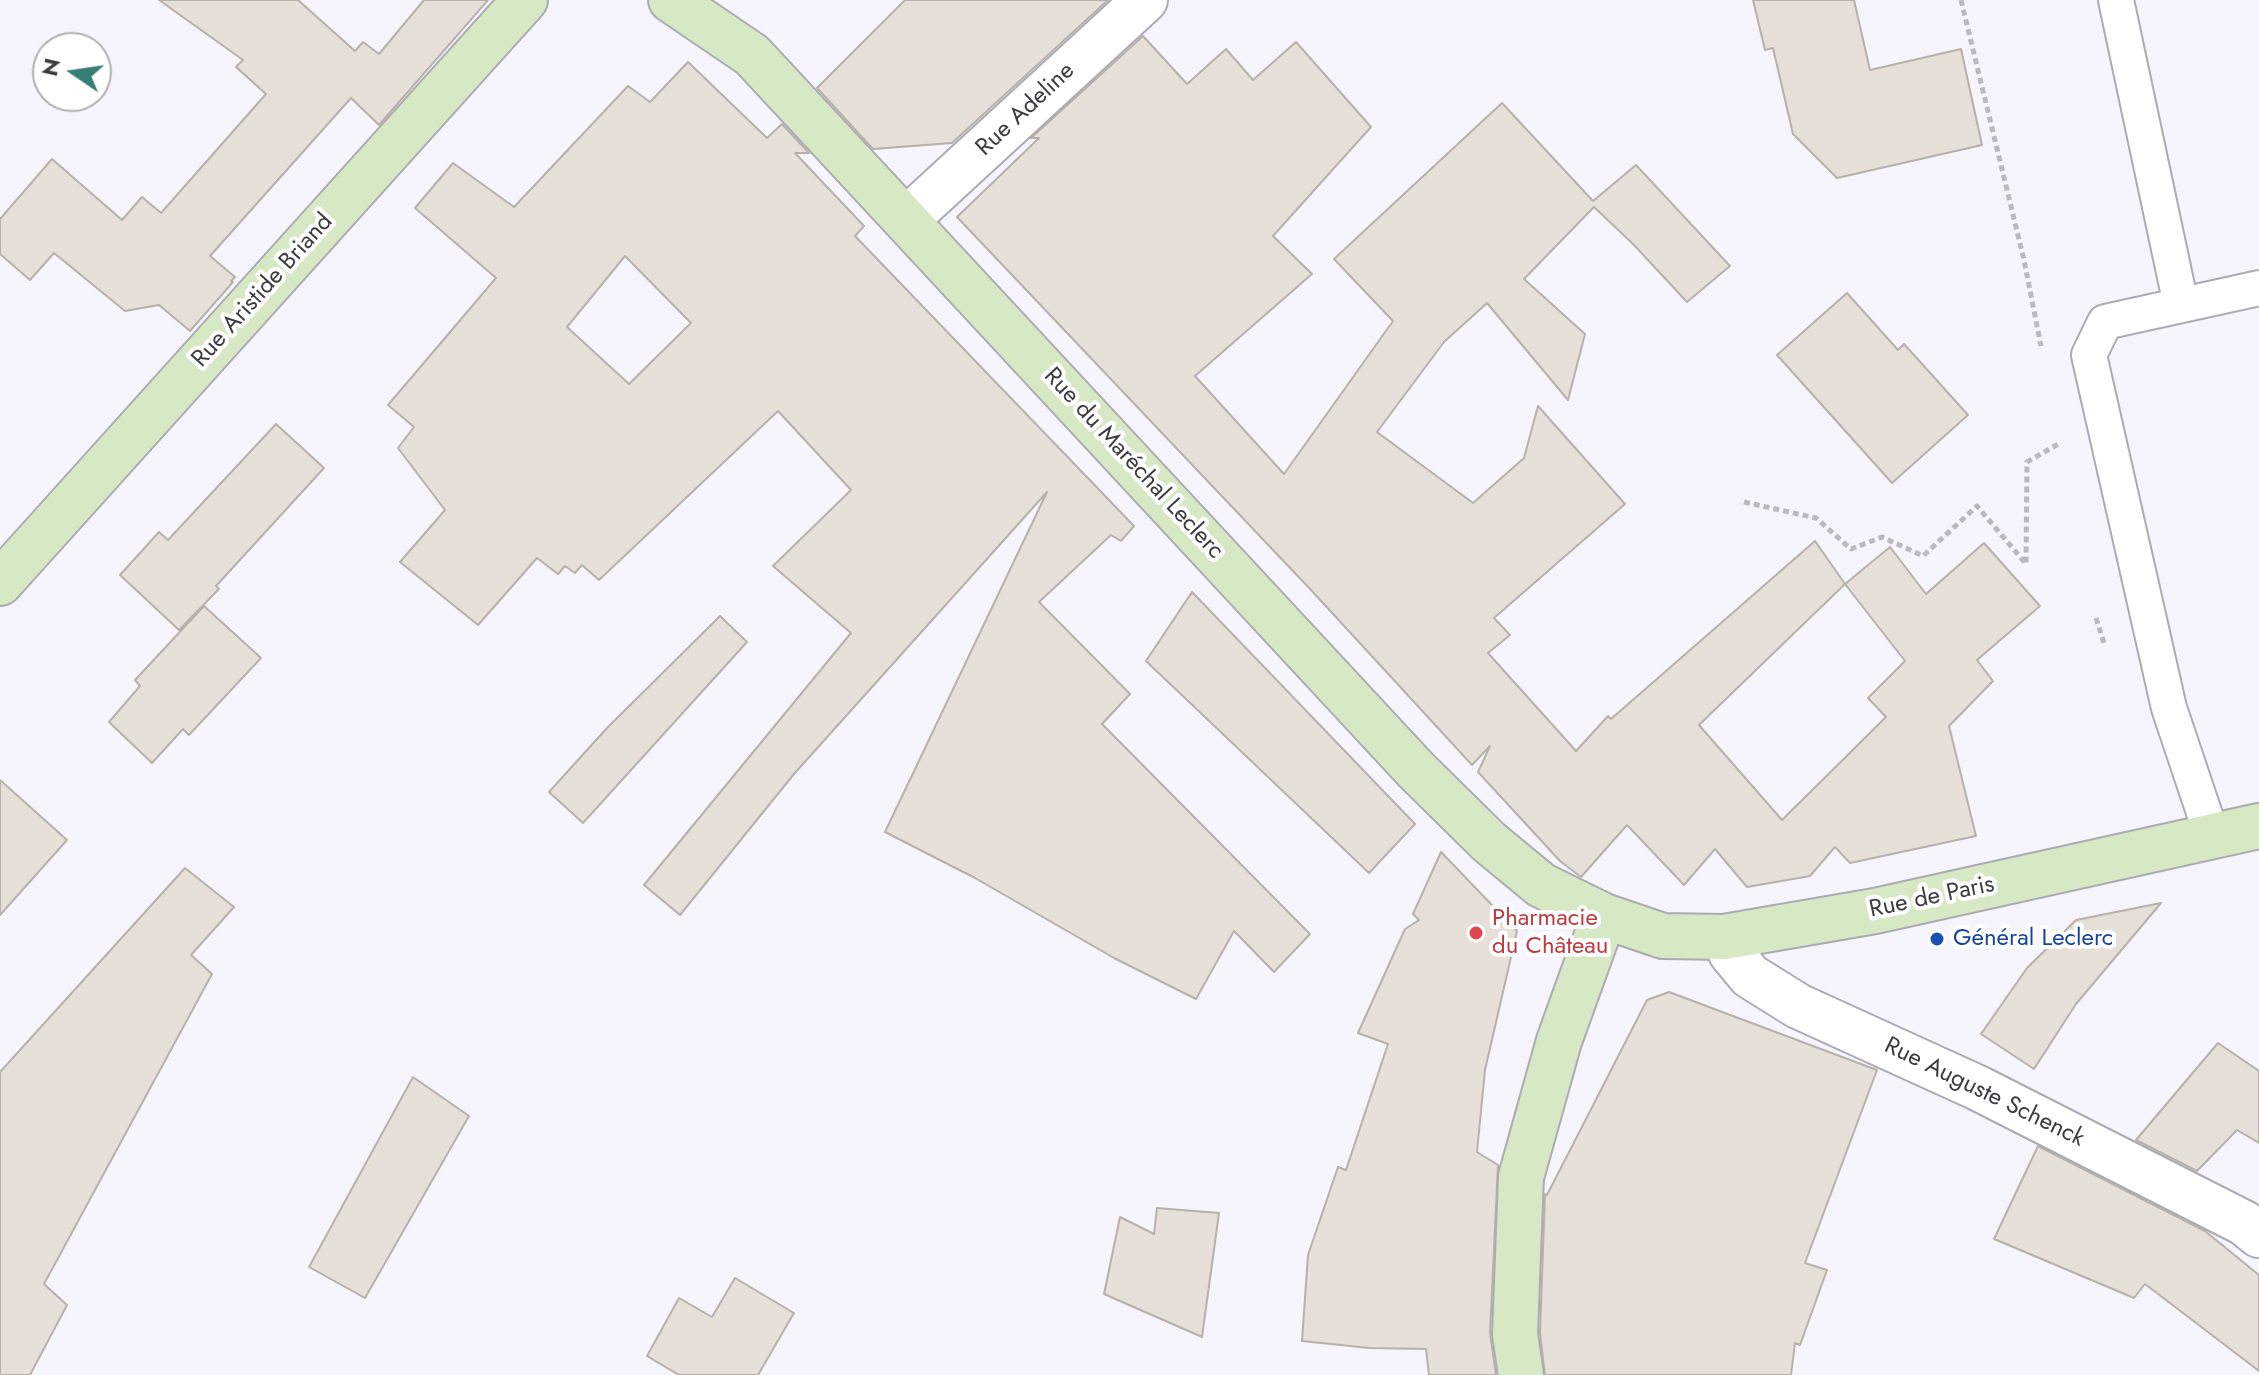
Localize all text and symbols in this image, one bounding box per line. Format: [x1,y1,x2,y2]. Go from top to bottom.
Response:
north arrow [32,32,112,112]
text: N [33,55,68,79]
street label: Rue Adeline [971,57,1081,163]
street label: Rue Aristide Briand [187,208,339,374]
street label: Rue du Maréchal Leclerc [1037,363,1229,565]
street label: Rue de Paris [1867,871,1997,925]
place label: Pharmacie du Château [1492,905,1608,961]
marker: Pharmacie du Château [1467,924,1485,942]
place label: Général Leclerc [1953,925,2113,953]
marker: Général Leclerc [1928,930,1946,948]
street label: Rue Auguste Schenck [1879,1032,2089,1154]

